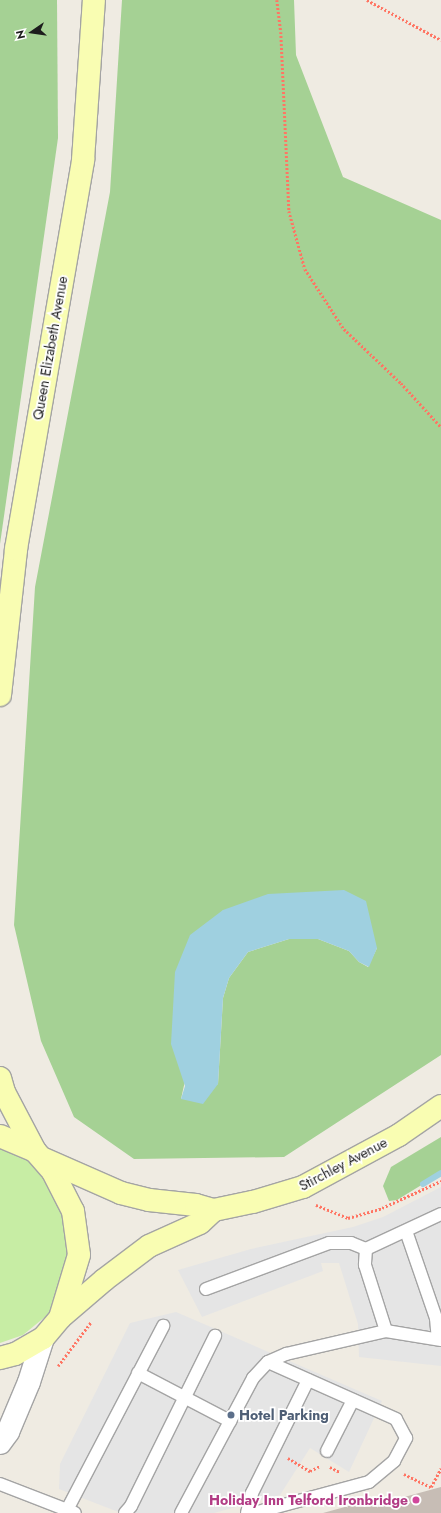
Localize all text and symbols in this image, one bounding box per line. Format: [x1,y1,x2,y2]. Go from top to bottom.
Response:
north arrow [12,12,52,52]
text: N [12,29,29,41]
street label: Queen Elizabeth Avenue [29,275,71,421]
street label: Stirchley Avenue [296,1134,390,1194]
place label: Hotel Parking [239,1407,329,1423]
marker: Hotel Parking [226,1410,236,1420]
place label: Holiday Inn Telford Ironbridge [209,1492,408,1508]
marker: Holiday Inn Telford Ironbridge [411,1495,421,1505]

